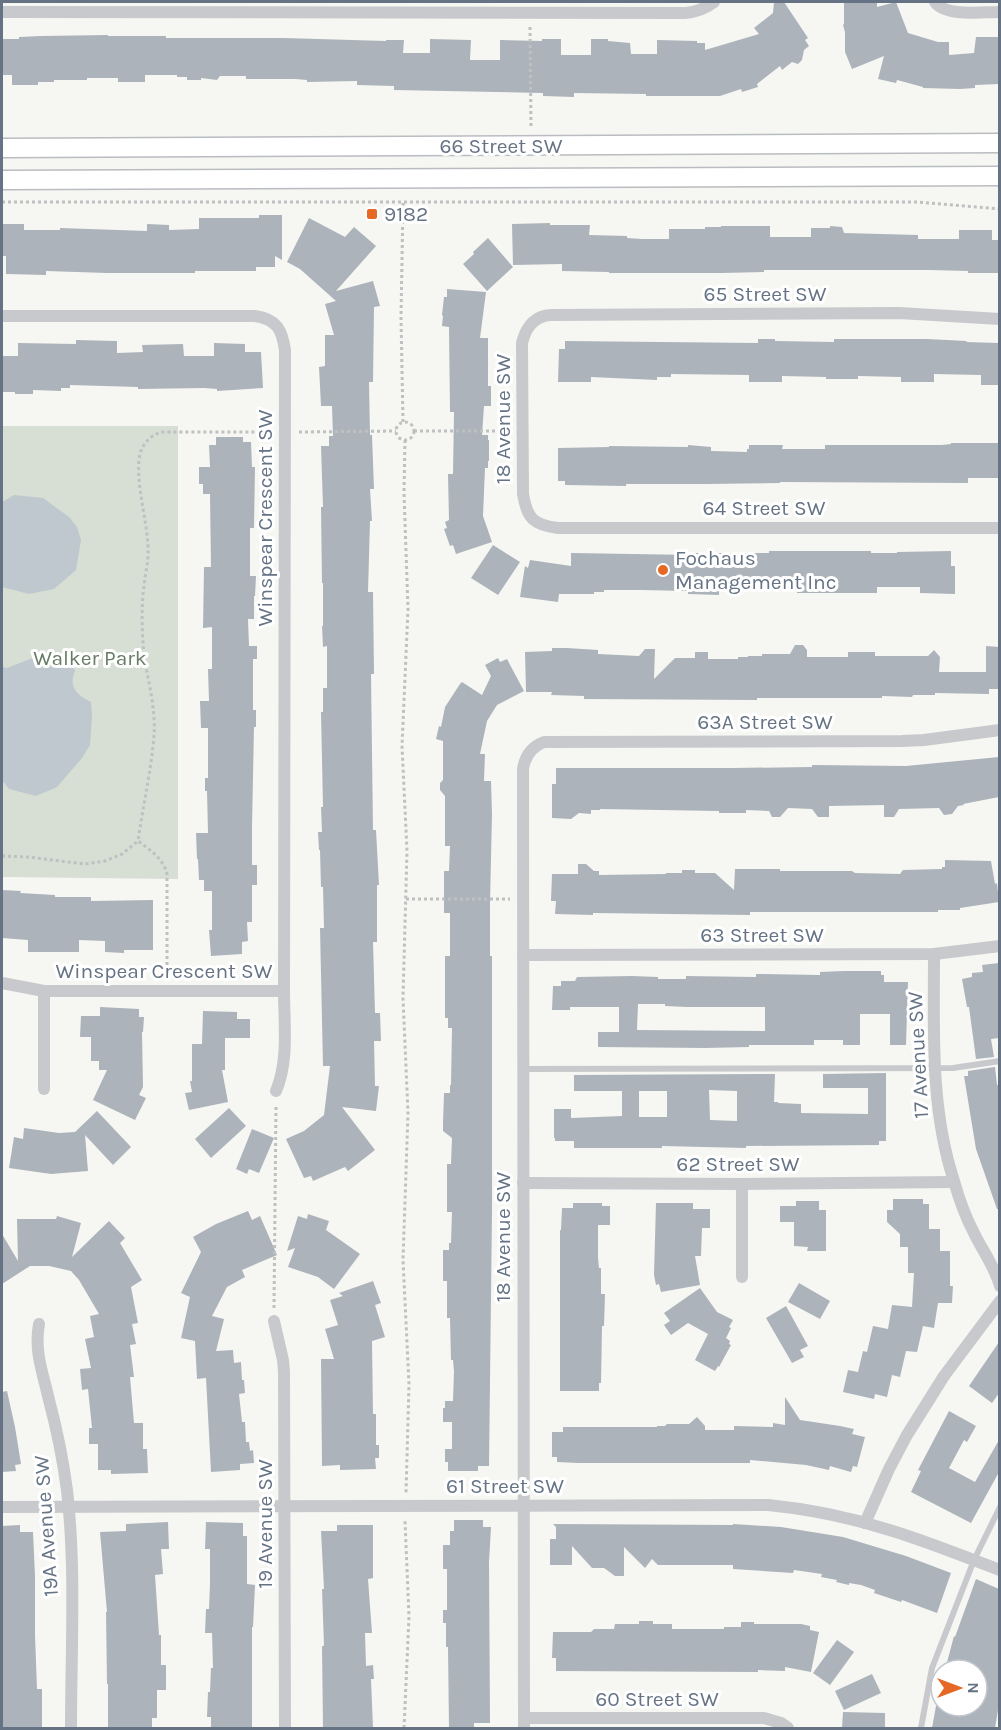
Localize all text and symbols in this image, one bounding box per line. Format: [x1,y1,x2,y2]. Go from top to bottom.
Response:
street label: 66 Street SW [439,134,563,158]
place label: 9182 [384,202,428,226]
marker: 9182 [365,207,379,221]
street label: 65 Street SW [704,282,827,306]
street label: 18 Avenue SW [491,354,515,484]
street label: Winspear Crescent SW [253,409,277,626]
street label: 64 Street SW [703,496,826,520]
place label: Fochaus Management Inc [675,546,837,594]
marker: Fochaus Management Inc [656,563,670,577]
park label: Walker Park [33,646,147,670]
street label: 63A Street SW [697,710,833,734]
street label: 63 Street SW [700,923,824,947]
street label: Winspear Crescent SW [56,959,273,983]
street label: 17 Avenue SW [903,991,933,1119]
street label: 62 Street SW [676,1152,800,1176]
street label: 18 Avenue SW [491,1172,515,1302]
street label: 19A Avenue SW [29,1454,63,1598]
street label: 19 Avenue SW [253,1459,277,1589]
street label: 61 Street SW [446,1474,564,1498]
north arrow [929,1658,989,1718]
text: N [964,1682,983,1694]
street label: 60 Street SW [595,1687,719,1711]

